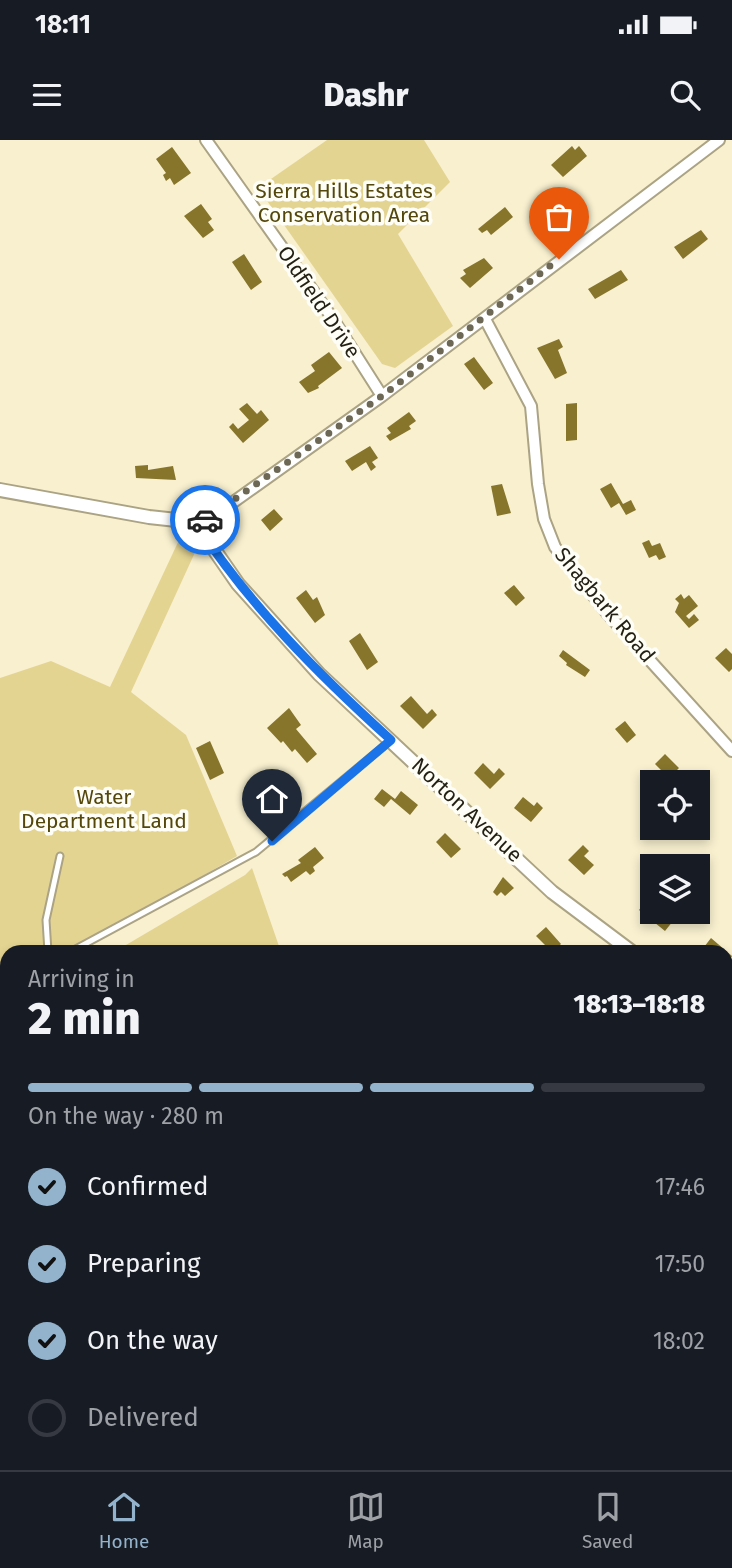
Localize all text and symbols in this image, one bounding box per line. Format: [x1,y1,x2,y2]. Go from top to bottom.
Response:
text: 18:11 [35,9,91,40]
icon: menu [28,76,66,114]
text: Dashr [324,76,408,114]
icon: search [666,76,704,114]
park label: Sierra Hills Estates Conservation Area [255,178,433,228]
pin [529,187,589,259]
icon: bag [540,198,578,236]
street label: Oldfield Drive [272,241,366,363]
courier [170,485,240,555]
icon: car [186,501,224,539]
street label: Shagbark Road [549,542,661,668]
street label: Norton Avenue [406,752,528,868]
pin [242,769,302,841]
map controls [640,770,710,924]
button: locate [640,770,710,840]
icon: home [253,780,291,818]
park label: Water Department Land [21,784,187,834]
button: layers [640,854,710,924]
text: Arriving in [28,965,135,993]
text: 18:13–18:18 [574,989,705,1020]
text: 2 min [28,991,141,1046]
text: On the way · 280 m [28,1102,224,1130]
icon: check [28,1168,66,1206]
text: Confirmed [87,1171,208,1202]
text: 17:46 [655,1173,705,1201]
icon: check [28,1245,66,1283]
text: Preparing [87,1248,200,1279]
text: 17:50 [655,1250,705,1278]
icon: check [28,1322,66,1360]
text: On the way [87,1325,218,1356]
text: 18:02 [653,1327,705,1355]
text: Delivered [87,1402,199,1433]
tab: Home [99,1488,149,1553]
tab: Map [347,1488,385,1553]
tab: Saved [582,1488,633,1553]

